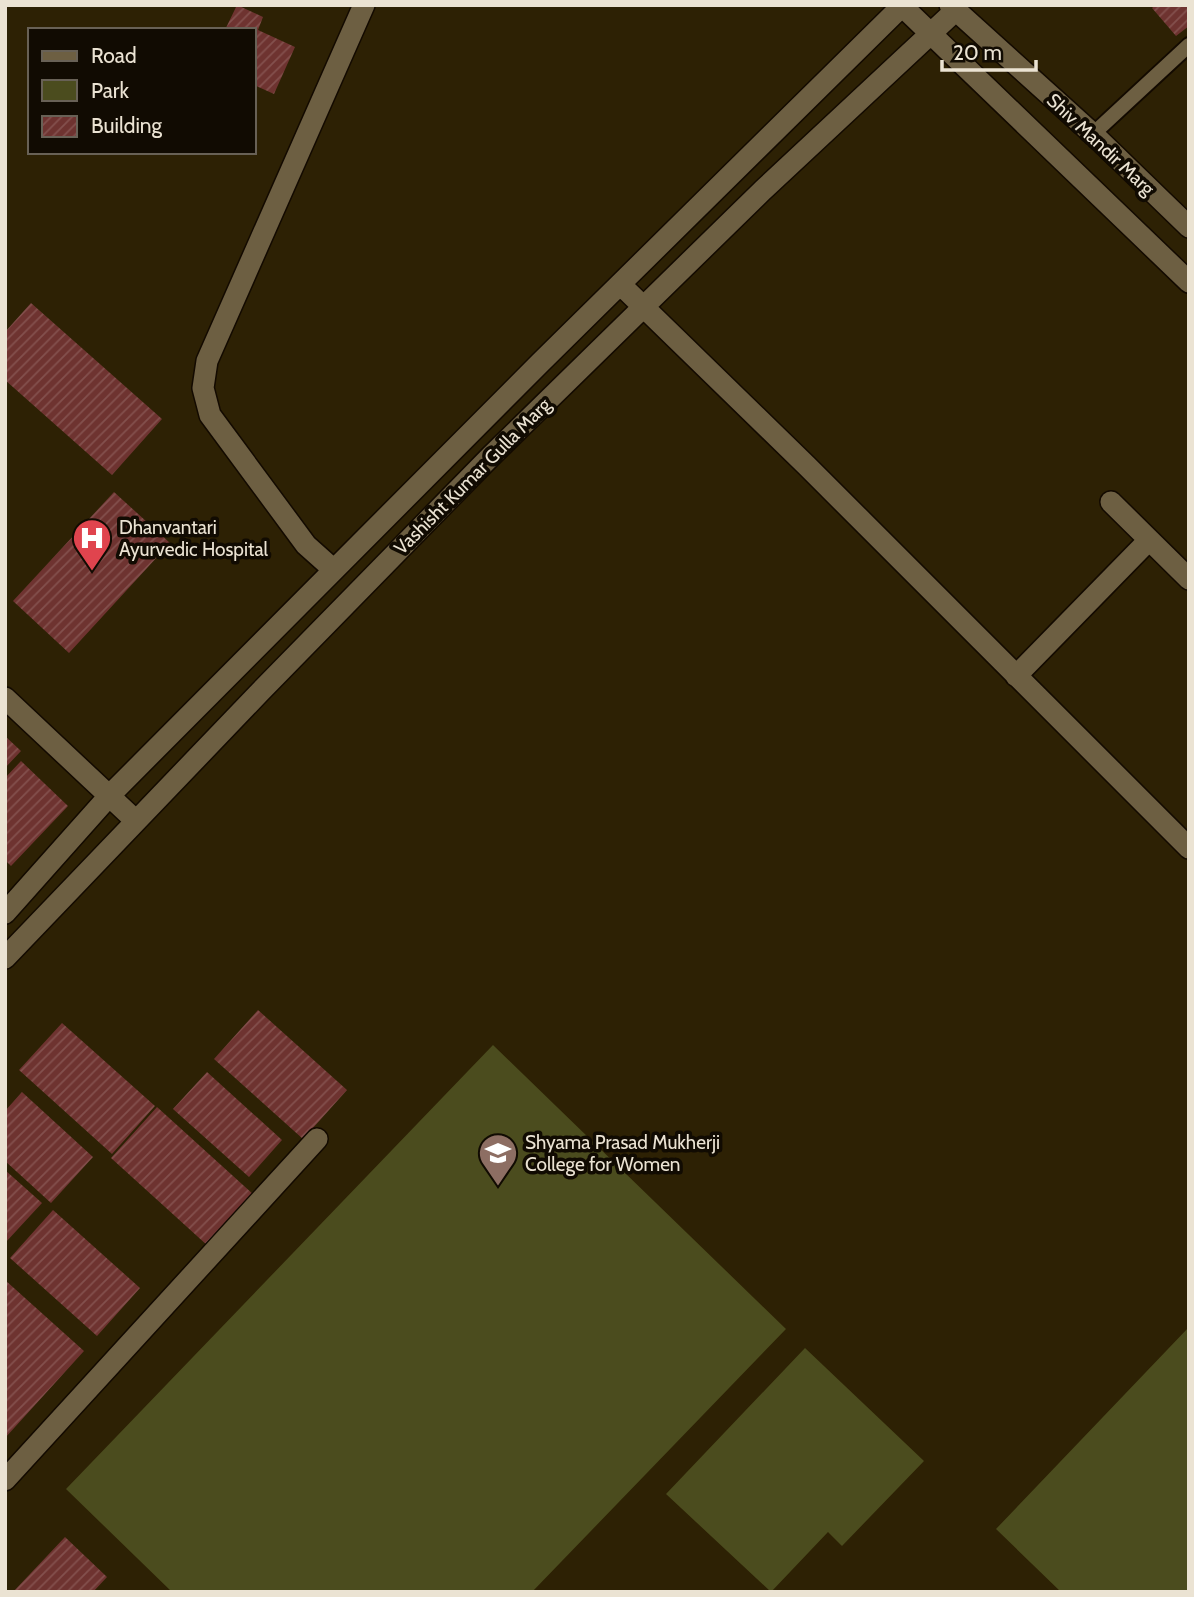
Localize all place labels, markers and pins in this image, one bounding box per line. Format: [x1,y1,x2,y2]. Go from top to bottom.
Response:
place label: Dhanvantari Ayurvedic Hospital [119,516,268,561]
hospital icon: Dhanvantari Ayurvedic Hospital [71,517,113,572]
place label: Shyama Prasad Mukherji College for Women [525,1131,720,1176]
school or university icon: Shyama Prasad Mukherji College for Women [477,1132,519,1187]

